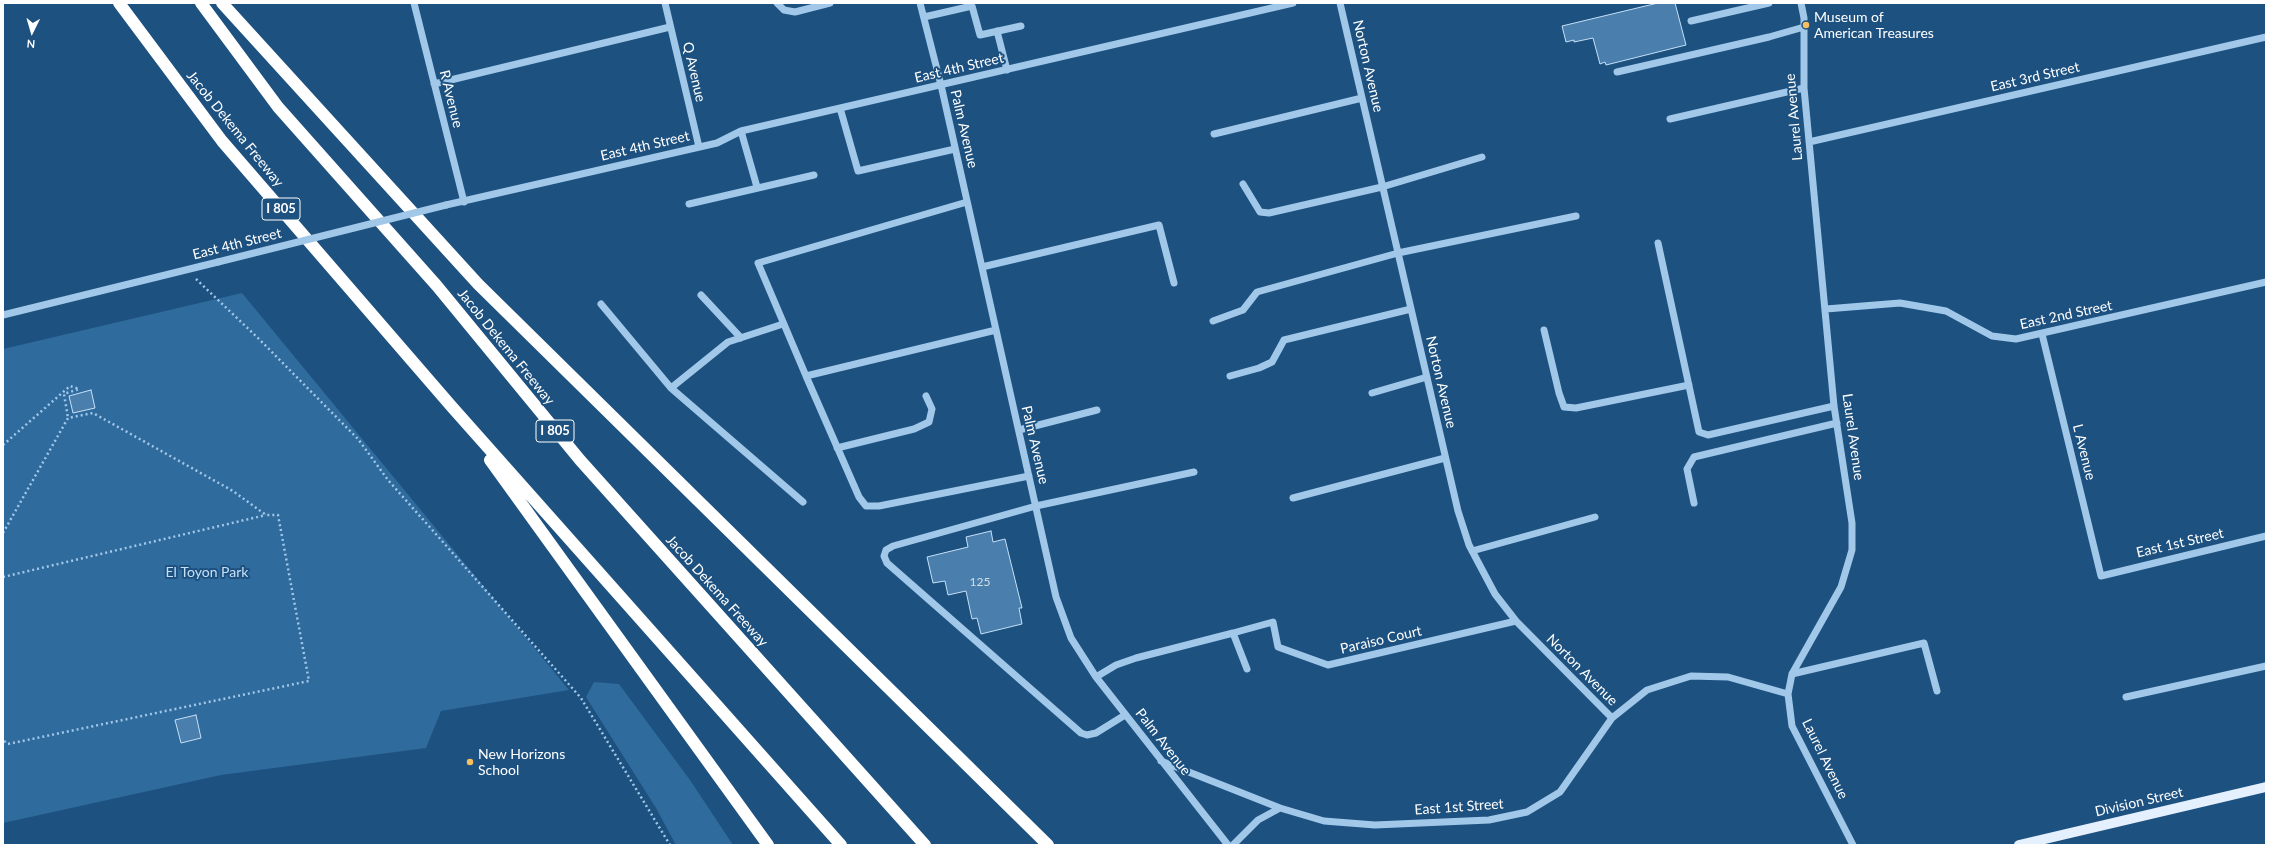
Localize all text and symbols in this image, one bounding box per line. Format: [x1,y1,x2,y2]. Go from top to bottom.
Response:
place label: Museum of American Treasures [1814,9,1934,42]
north arrow [12,12,52,52]
street label: Norton Avenue [1349,18,1387,114]
marker: Museum of American Treasures [1801,20,1811,30]
text: N [26,38,36,51]
street label: Q Avenue [679,40,709,104]
street label: East 4th Street [913,50,1005,86]
street label: East 3rd Street [1989,59,2081,95]
street label: Jacob Dekema Freeway [183,68,287,190]
street label: R Avenue [436,68,466,130]
street label: Laurel Avenue [1782,73,1806,161]
street label: Palm Avenue [947,88,981,170]
street label: East 4th Street [599,128,691,164]
road number: I 805 [262,198,300,220]
street label: East 4th Street [191,225,283,263]
street label: Jacob Dekema Freeway [454,286,558,408]
street label: East 2nd Street [2018,297,2114,333]
street label: Norton Avenue [1422,334,1460,430]
street label: Laurel Avenue [1839,393,1867,481]
street label: Palm Avenue [1018,404,1052,486]
road number: I 805 [536,420,574,442]
street label: L Avenue [2069,422,2099,482]
street label: East 1st Street [2135,525,2225,561]
street label: Jacob Dekema Freeway [662,532,772,650]
park label: El Toyon Park [166,564,248,580]
house number: 125 [970,575,990,589]
street label: Paraiso Court [1339,622,1423,658]
street label: Norton Avenue [1543,631,1621,709]
street label: Palm Avenue [1132,705,1194,779]
street label: Laurel Avenue [1798,716,1852,802]
place label: New Horizons School [478,746,565,778]
marker: New Horizons School [465,757,475,767]
street label: Division Street [2093,784,2185,820]
street label: East 1st Street [1414,796,1504,818]

